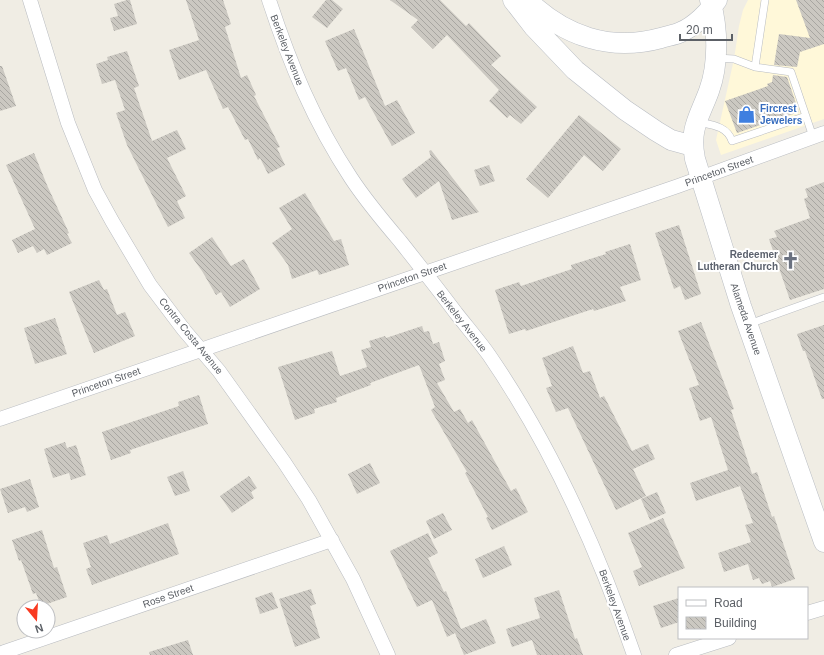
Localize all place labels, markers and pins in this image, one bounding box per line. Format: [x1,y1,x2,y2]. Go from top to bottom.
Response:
place label: Fircrest Jewelers [760,103,803,126]
shop icon: Fircrest Jewelers [737,104,757,124]
place label: Redeemer Lutheran Church [697,249,778,272]
church icon: Redeemer Lutheran Church [781,250,801,270]

